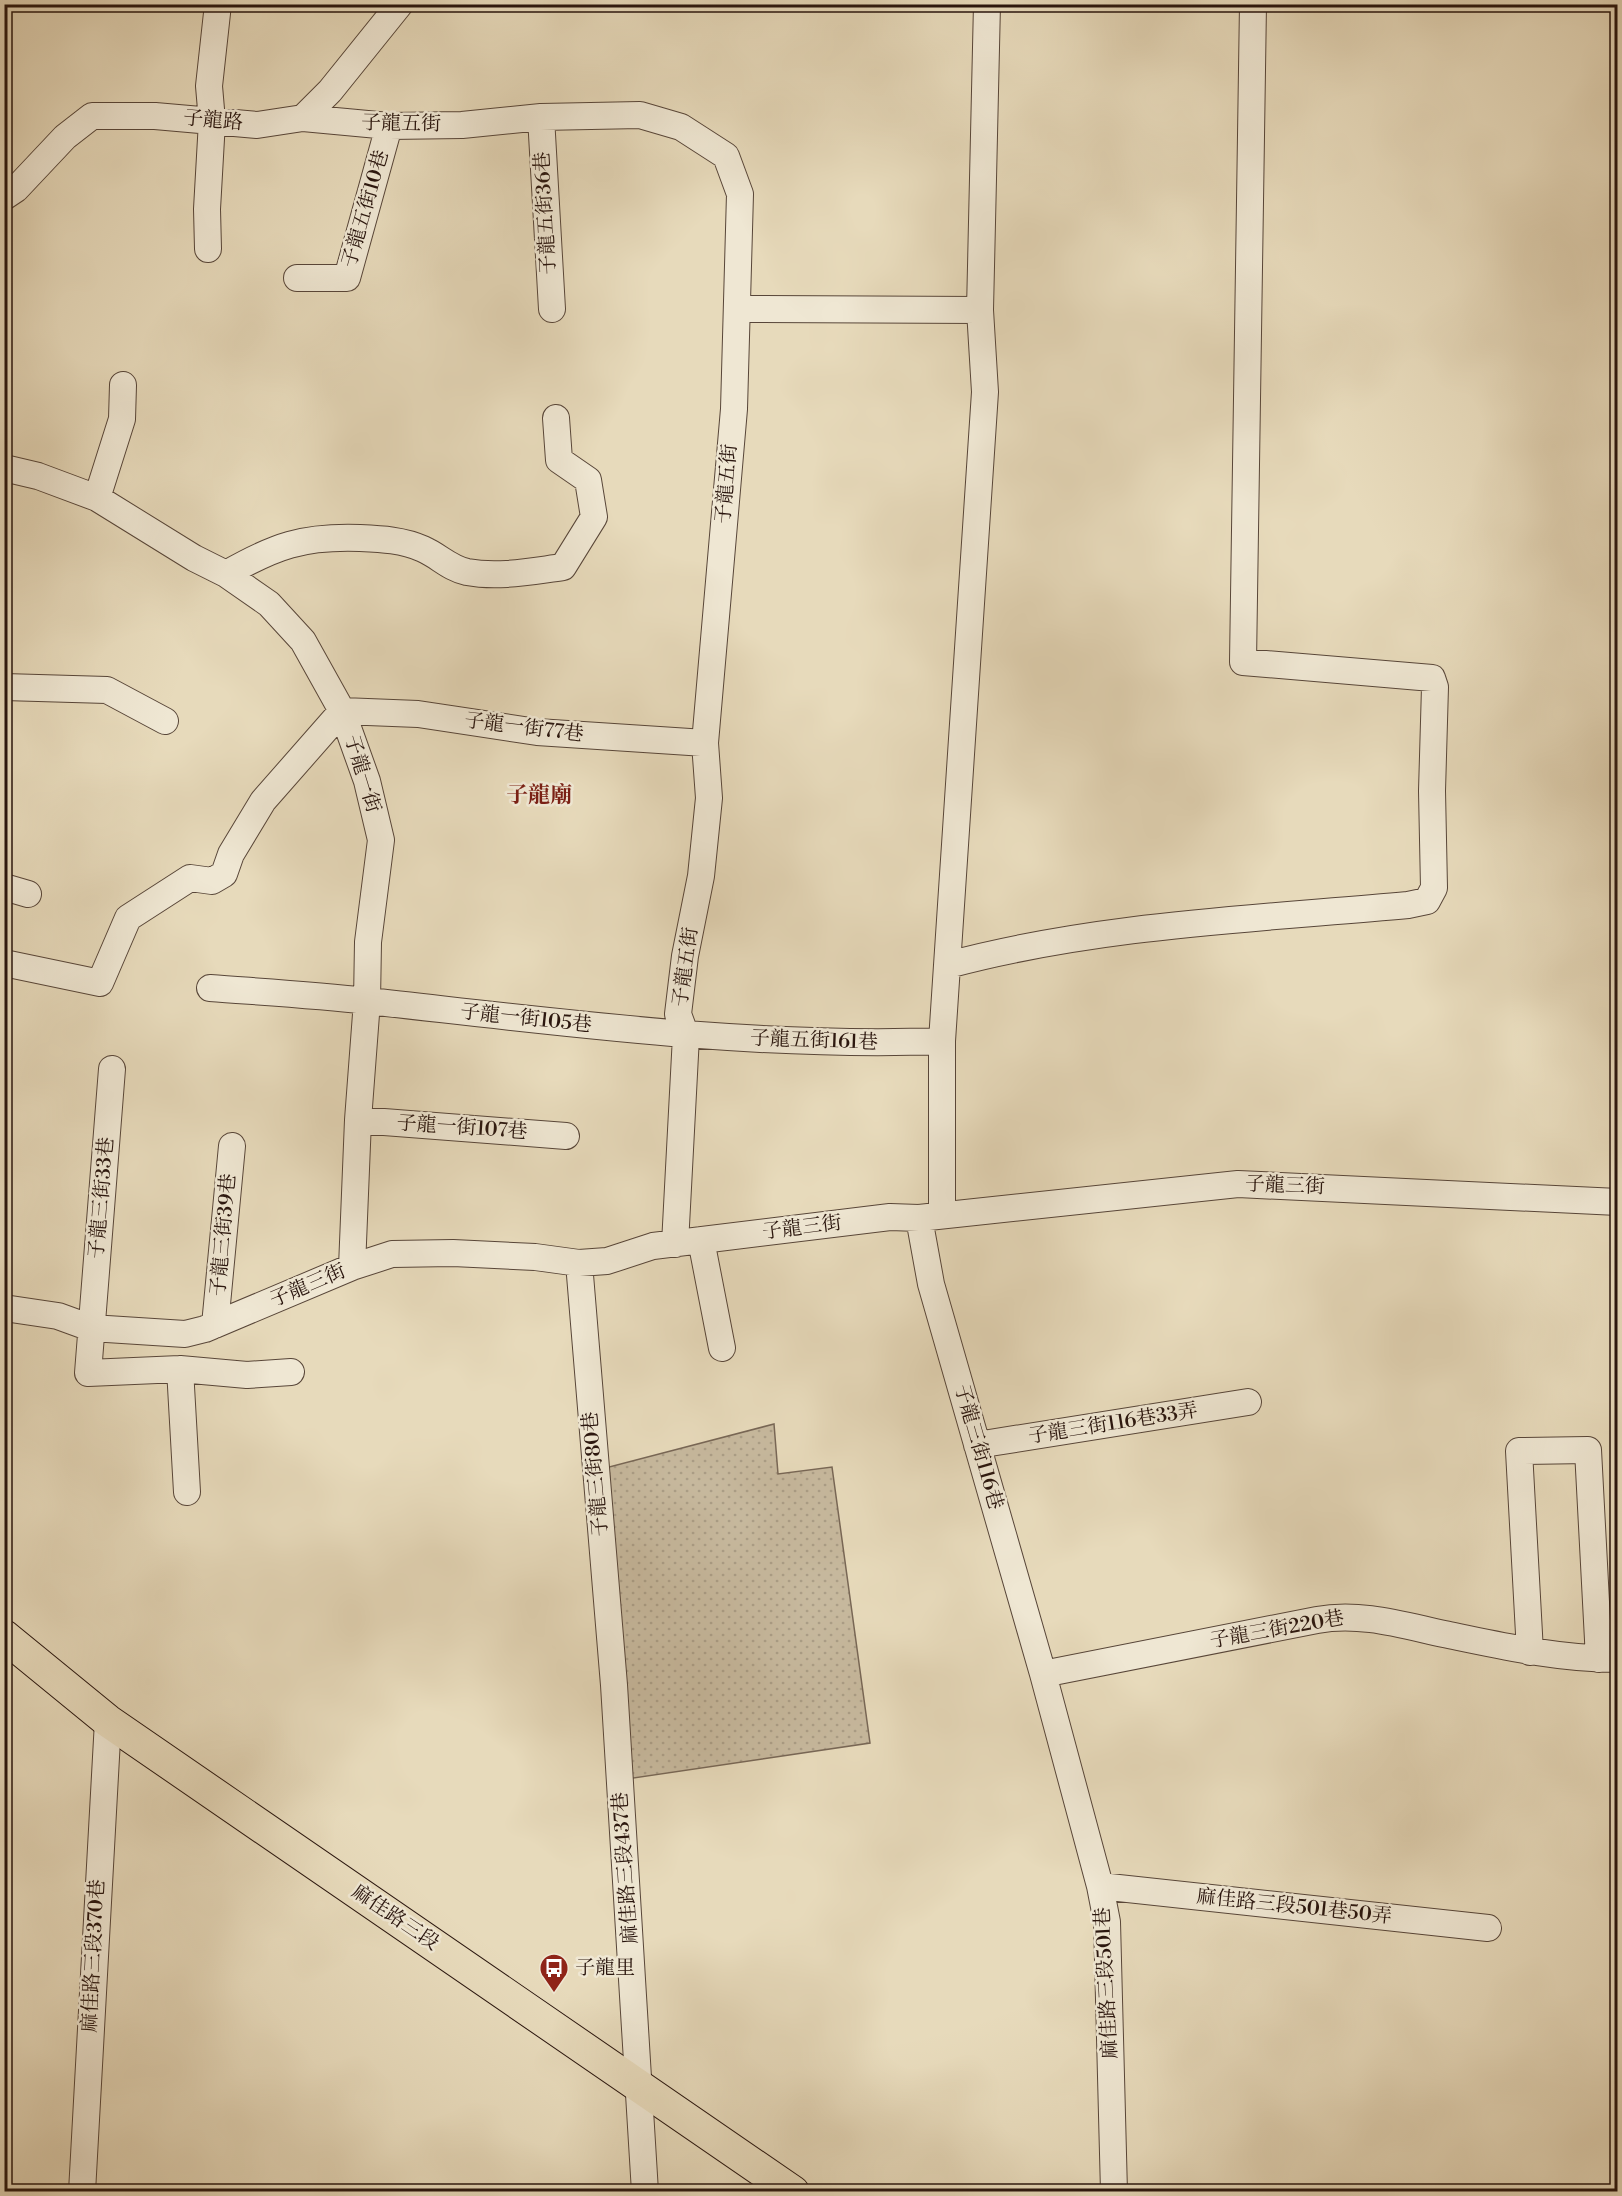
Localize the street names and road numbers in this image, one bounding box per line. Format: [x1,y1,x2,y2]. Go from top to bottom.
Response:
street label: 子龍路 [182,106,244,136]
street label: 子龍五街 [361,111,441,137]
street label: 子龍五街10巷 [337,147,395,271]
street label: 子龍五街36巷 [530,151,562,275]
street label: 子龍五街 [711,443,743,525]
street label: 子龍一街77巷 [463,708,585,748]
street label: 子龍一街 [338,732,386,816]
street label: 子龍五街 [668,926,704,1008]
street label: 子龍一街105巷 [459,1000,593,1038]
street label: 子龍五街161巷 [750,1026,878,1056]
street label: 子龍一街107巷 [396,1111,528,1145]
street label: 子龍三街33巷 [84,1136,120,1260]
street label: 子龍三街 [1245,1172,1325,1200]
street label: 子龍三街39巷 [206,1173,242,1297]
street label: 子龍三街 [761,1211,843,1245]
street label: 子龍三街 [266,1259,350,1313]
street label: 子龍三街116巷 [948,1381,1008,1513]
street label: 子龍三街116巷33弄 [1026,1398,1200,1450]
street label: 子龍三街80巷 [578,1410,614,1538]
street label: 子龍三街220巷 [1208,1606,1346,1654]
street label: 麻佳路三段437巷 [608,1791,644,1945]
street label: 麻佳路三段370巷 [78,1879,110,2033]
street label: 麻佳路三段 [347,1880,443,1956]
street label: 麻佳路三段501巷50弄 [1195,1884,1393,1930]
street label: 麻佳路三段501巷 [1091,1906,1123,2060]

